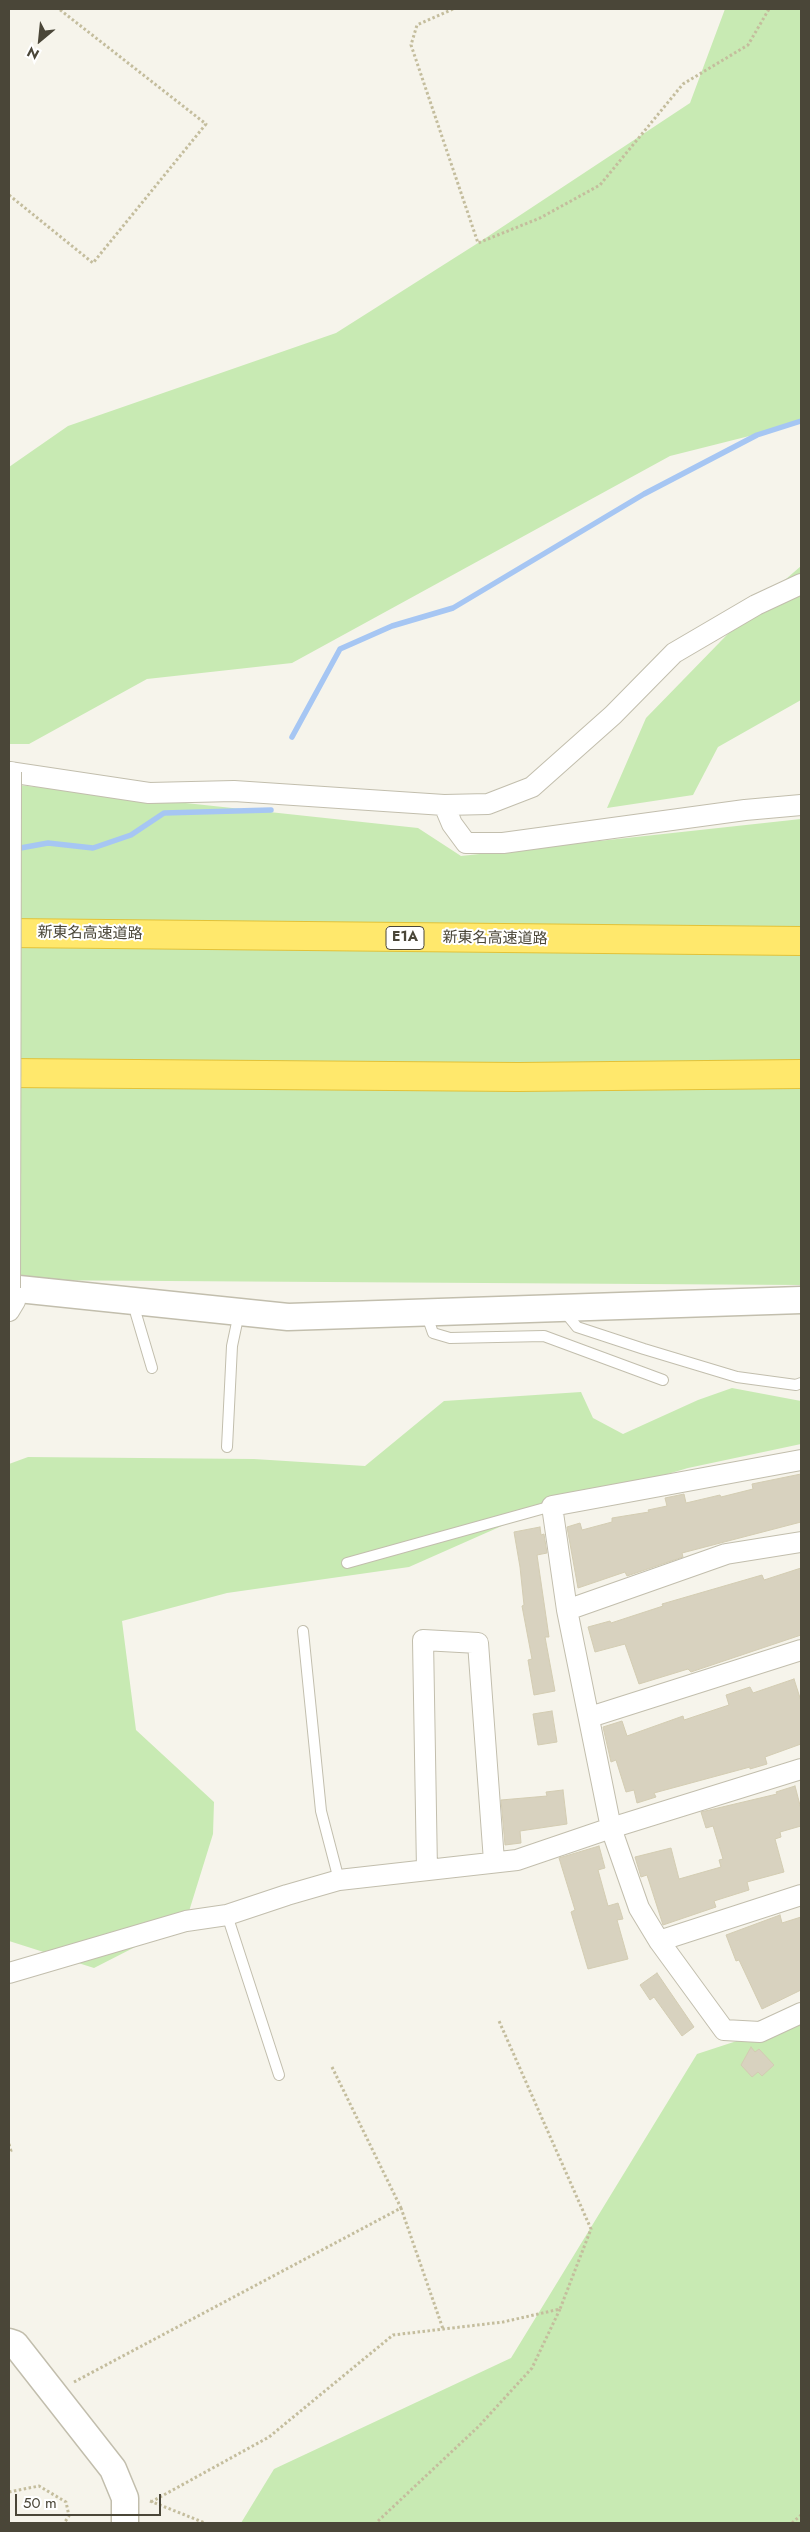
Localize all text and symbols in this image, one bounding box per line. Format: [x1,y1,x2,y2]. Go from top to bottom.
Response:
north arrow [15,15,65,65]
text: N [23,42,43,65]
street label: 新東名高速道路 [37,924,143,944]
road number: E1A [386,926,424,950]
street label: 新東名高速道路 [442,929,548,949]
scale bar [18,2484,164,2516]
text: 50 m [23,2492,57,2514]

